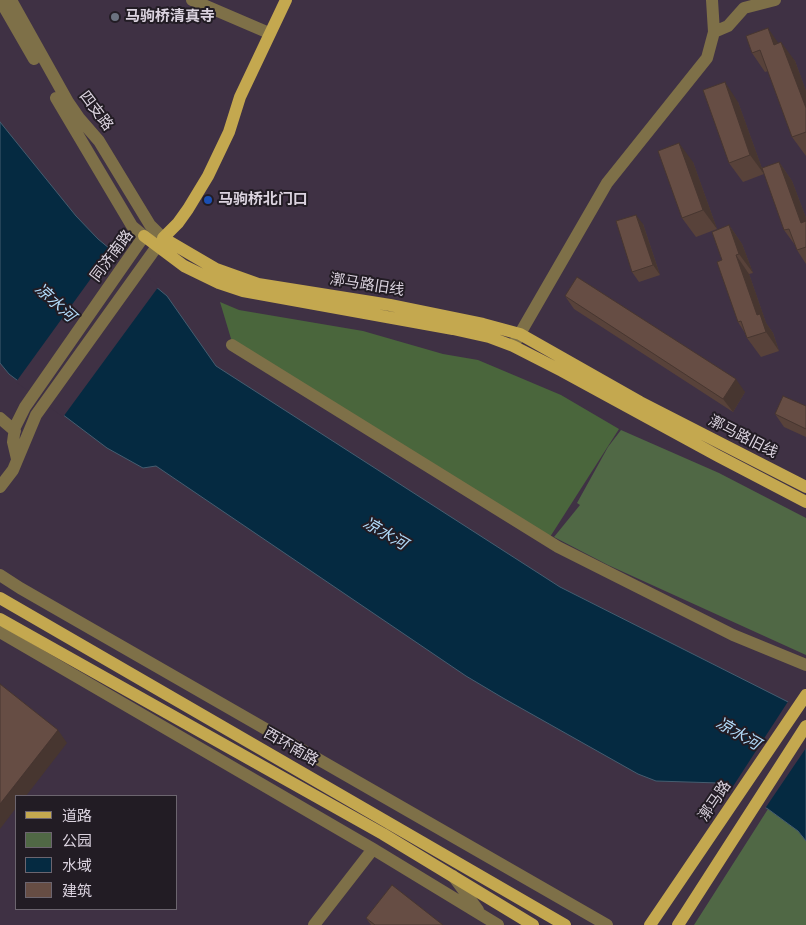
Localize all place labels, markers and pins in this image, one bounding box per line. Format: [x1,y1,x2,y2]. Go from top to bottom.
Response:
place label: 马驹桥清真寺 [125,8,215,26]
marker: 马驹桥清真寺 [109,11,121,23]
place label: 马驹桥北门口 [218,191,308,209]
marker: 马驹桥北门口 [202,194,214,206]

